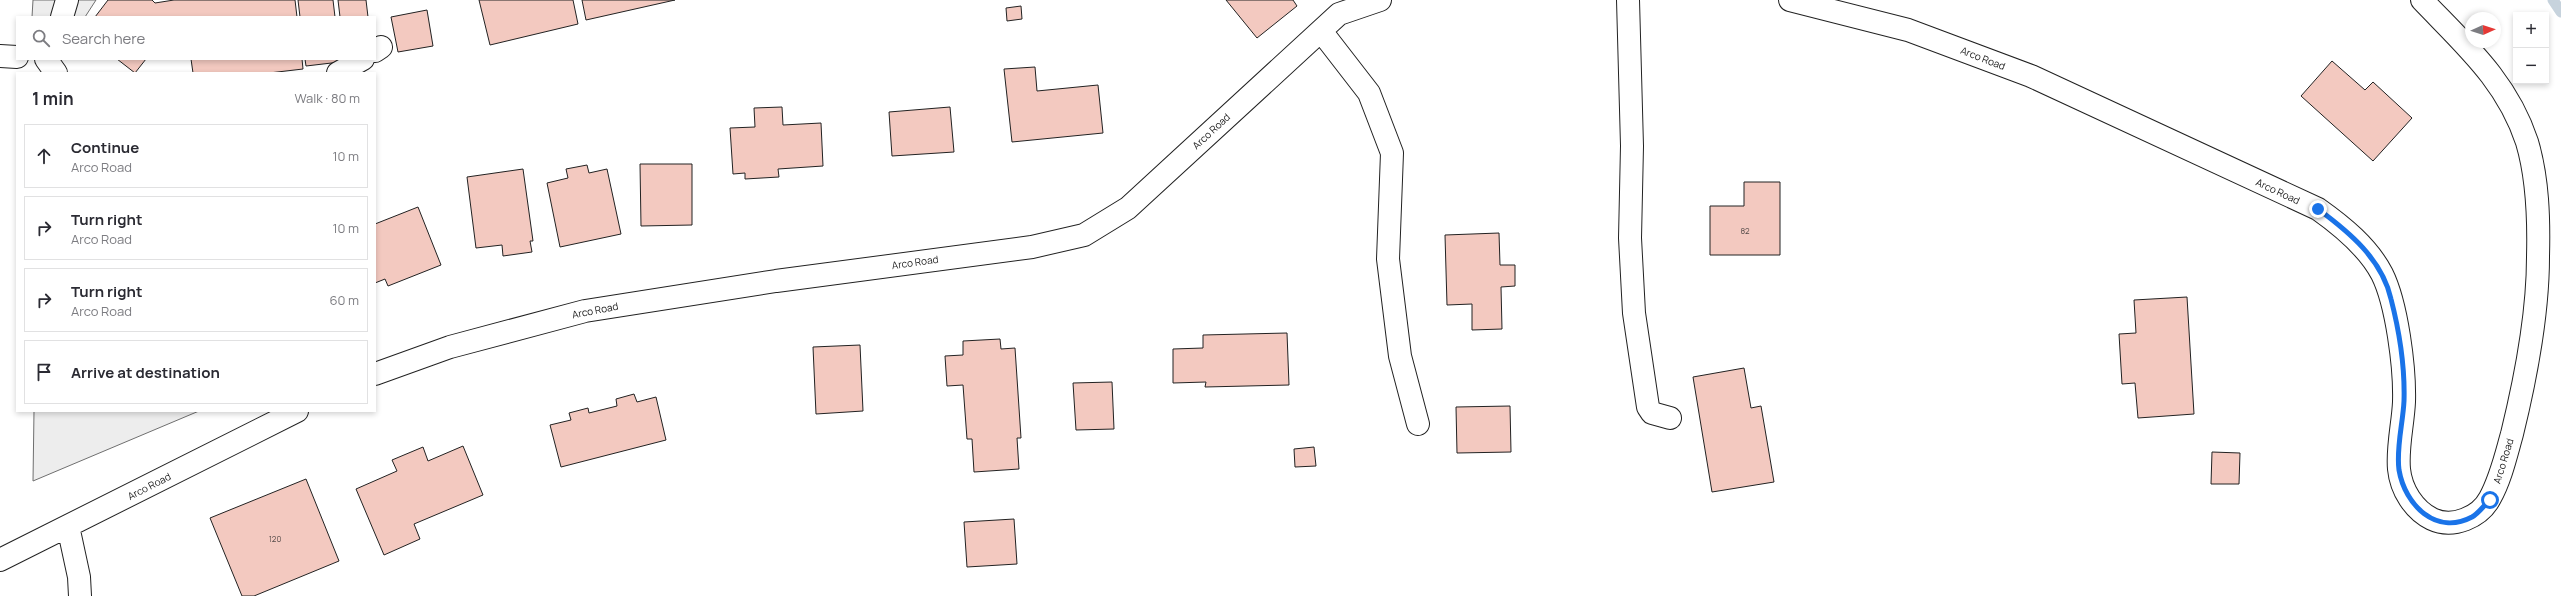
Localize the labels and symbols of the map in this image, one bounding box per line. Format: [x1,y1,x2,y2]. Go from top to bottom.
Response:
north arrow [2465,12,2501,48]
street label: Arco Road [1959,43,2007,73]
street label: Arco Road [1189,110,1233,152]
street label: Arco Road [2254,175,2302,207]
route end [2309,200,2327,218]
house number: 82 [1740,225,1750,236]
street label: Arco Road [891,252,939,272]
street label: Arco Road [571,299,619,321]
street label: Arco Road [2489,436,2517,485]
street label: Arco Road [125,469,173,503]
route start [2481,491,2499,509]
house number: 120 [269,533,281,544]

